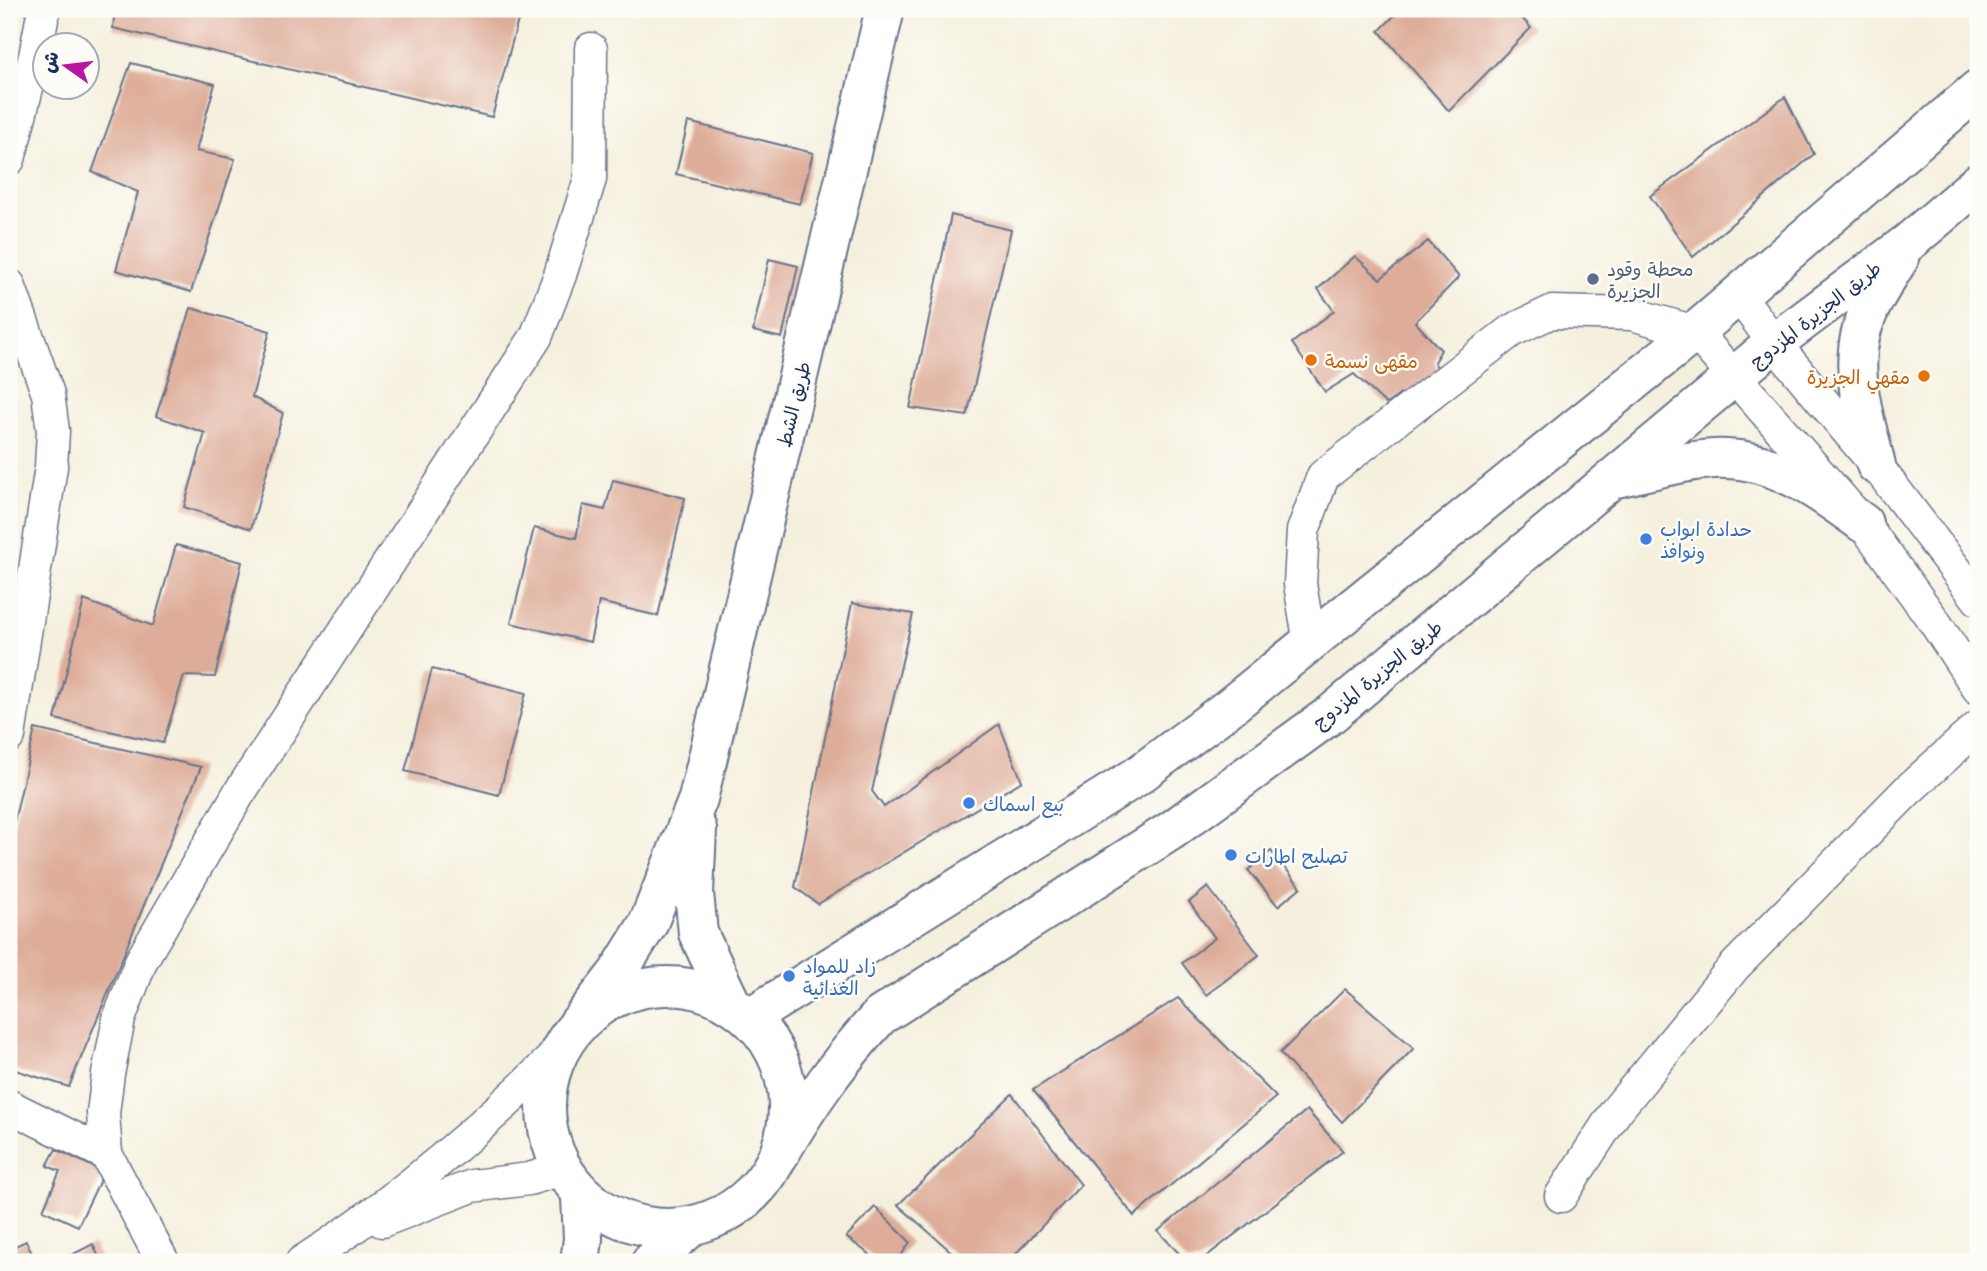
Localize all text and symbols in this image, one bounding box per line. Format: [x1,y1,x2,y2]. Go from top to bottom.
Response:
north arrow [32,32,102,102]
text: ش [34,49,64,75]
street label: طريق الجزيرة المزدوج [1744,255,1886,374]
place label: محطة وقود الجزيرة [1607,256,1694,303]
marker: محطة وقود الجزيرة [1585,271,1601,287]
place label: مقهى نسمة [1325,348,1418,374]
marker: مقهى نسمة [1303,352,1319,368]
street label: طريق الشط [770,359,816,449]
place label: مقهي الجزيرة [1807,364,1910,394]
marker: مقهي الجزيرة [1916,368,1932,384]
place label: حدادة ابواب ونوافذ [1660,516,1751,564]
marker: حدادة ابواب ونوافذ [1638,531,1654,547]
street label: طريق الجزيرة المزدوج [1307,614,1448,735]
place label: بيع اسماك [983,791,1064,818]
marker: بيع اسماك [961,795,977,811]
place label: تصليح اطارات [1245,843,1348,869]
marker: تصليح اطارات [1223,847,1239,863]
place label: زاد للمواد الغذائية [803,953,876,1000]
marker: زاد للمواد الغذائية [781,968,797,984]

